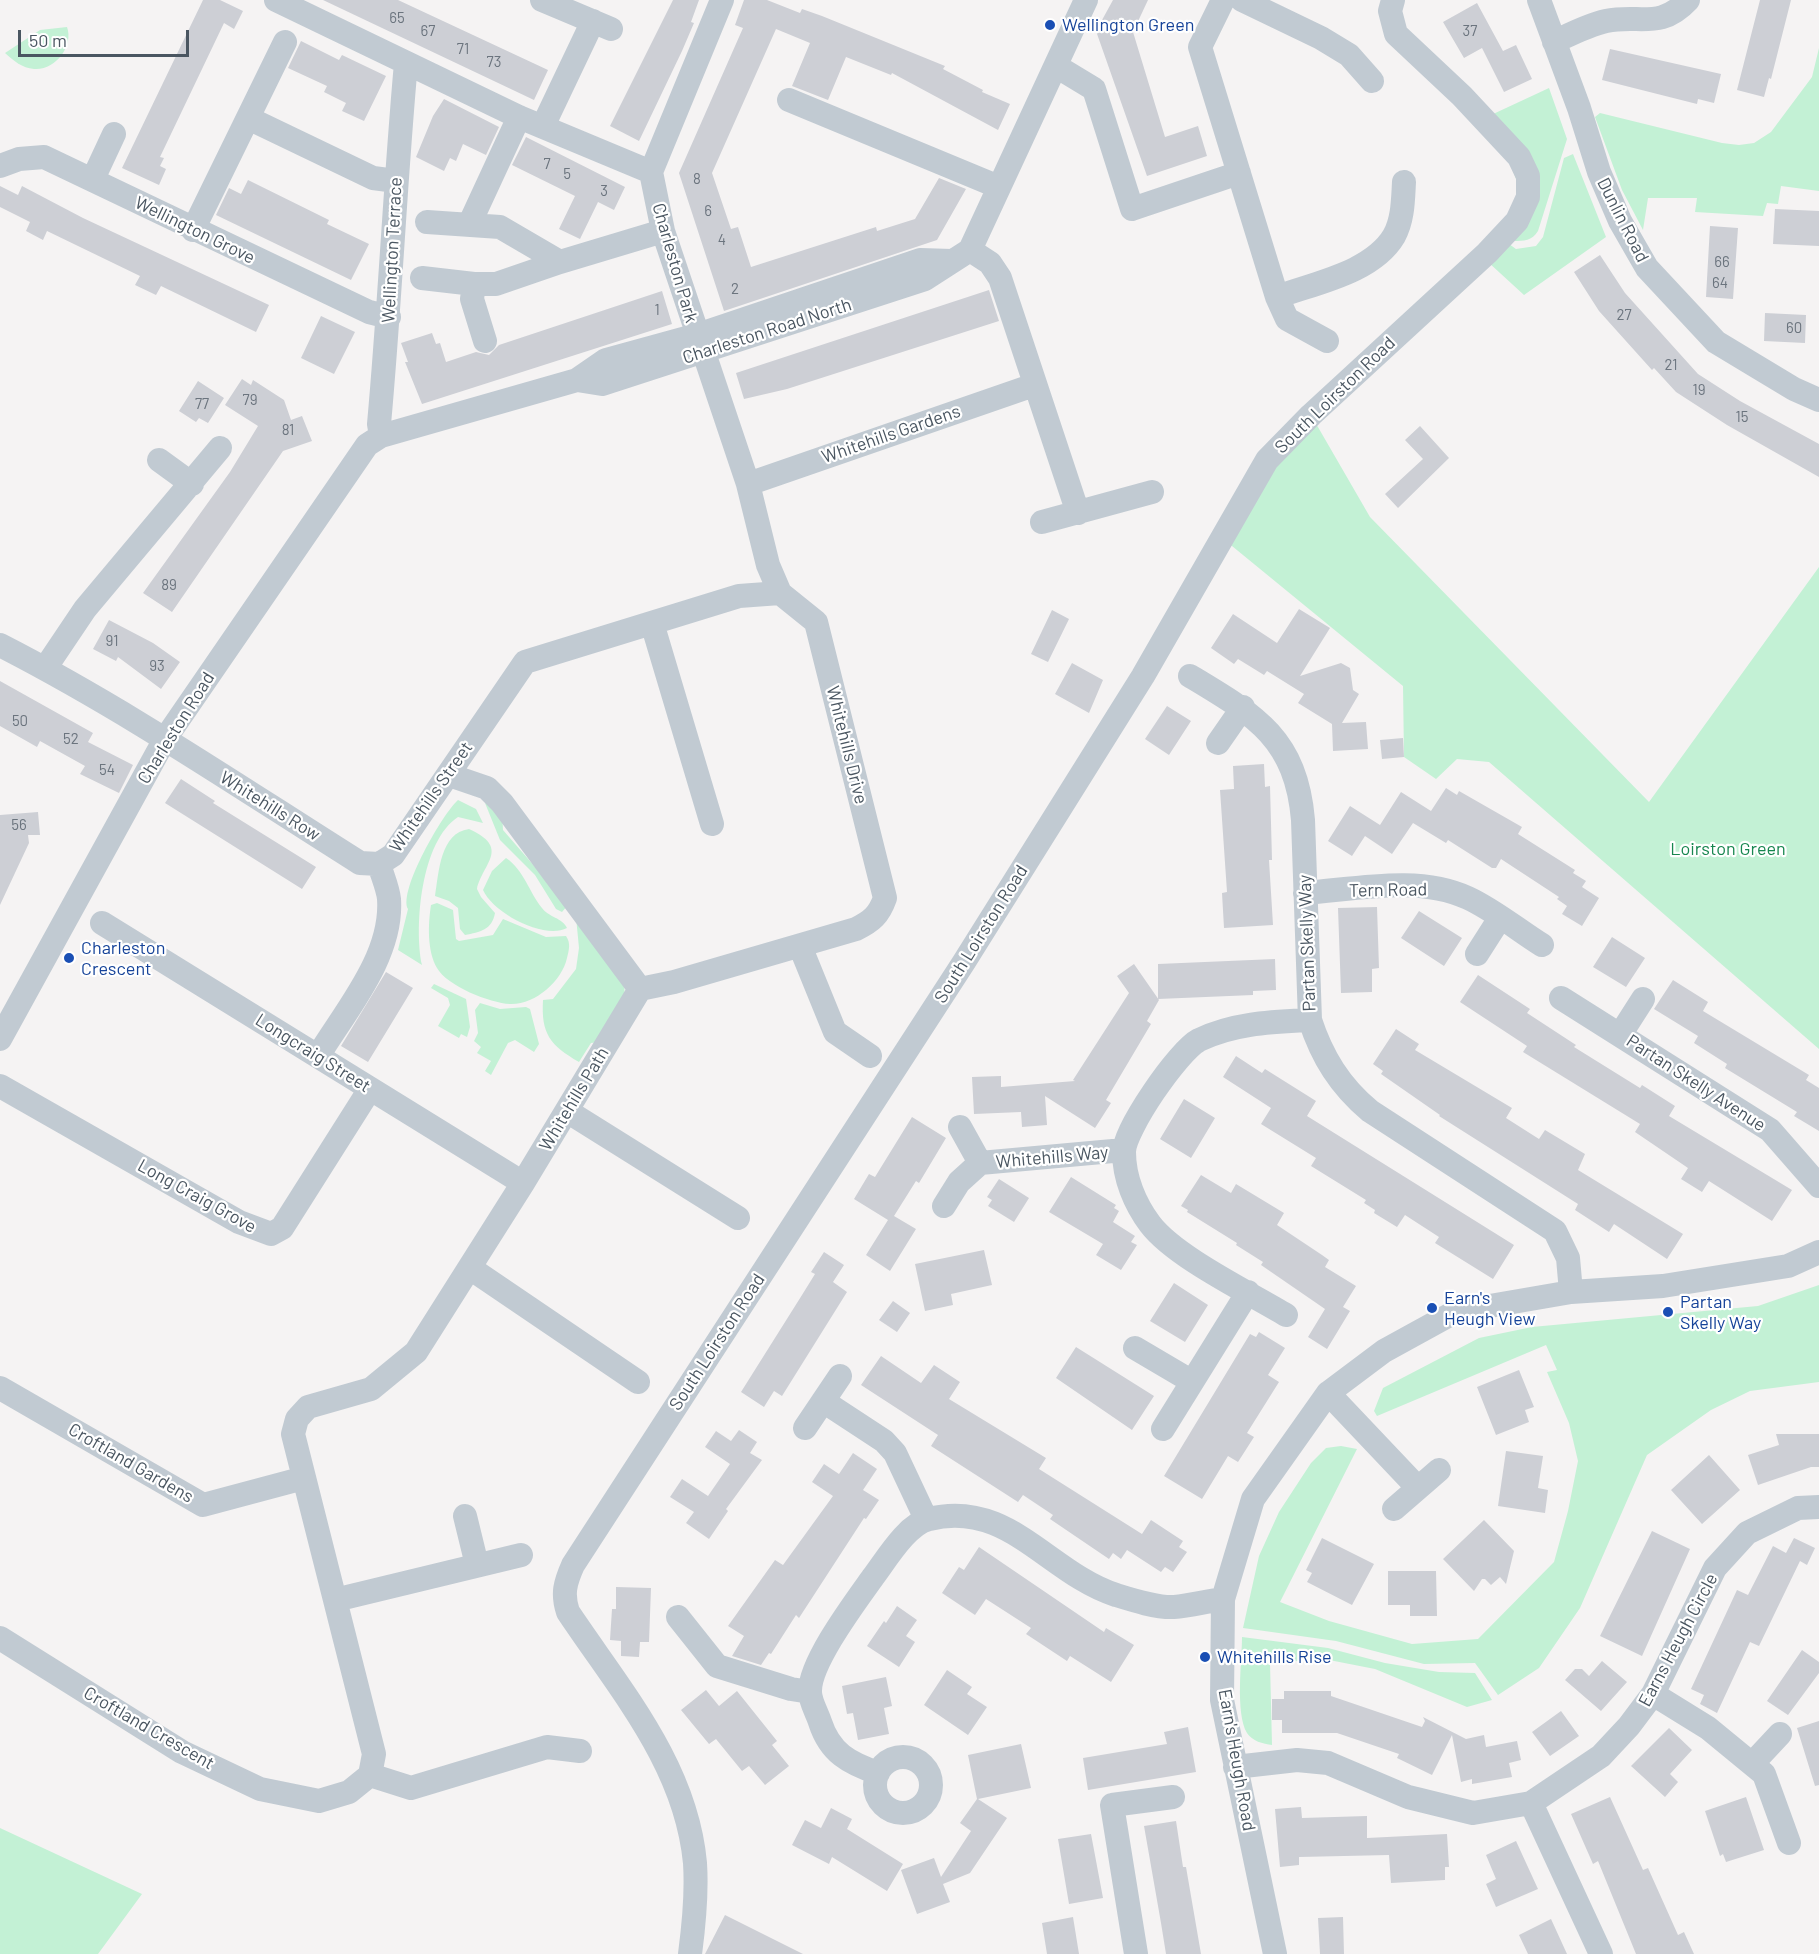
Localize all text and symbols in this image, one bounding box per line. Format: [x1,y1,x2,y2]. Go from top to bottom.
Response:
house number: 65 [389,9,405,27]
place label: Wellington Green [1062,14,1194,36]
scale bar [21,18,192,56]
marker: Wellington Green [1043,18,1057,32]
house number: 67 [421,22,435,40]
house number: 37 [1463,22,1477,40]
text: 50 m [29,29,67,51]
house number: 71 [457,40,469,58]
house number: 73 [487,53,501,71]
house number: 7 [543,155,551,173]
house number: 5 [563,165,571,183]
house number: 8 [693,170,701,188]
street label: Dunlin Road [1592,174,1654,266]
street label: Wellington Terrace [377,177,407,323]
house number: 3 [600,182,608,200]
street label: Wellington Grove [131,192,259,268]
street label: Charleston Park [648,201,702,325]
house number: 6 [704,202,712,220]
house number: 4 [718,231,726,249]
house number: 66 [1714,253,1730,271]
house number: 64 [1712,274,1728,292]
house number: 2 [731,280,739,298]
street label: Charleston Road North [680,293,854,369]
house number: 1 [654,301,660,319]
house number: 27 [1616,306,1632,324]
house number: 60 [1786,319,1802,337]
street label: South Loirston Road [1270,332,1400,458]
house number: 21 [1664,356,1678,374]
house number: 19 [1692,381,1706,399]
house number: 79 [243,391,257,409]
house number: 77 [195,395,209,413]
street label: Whitehills Gardens [819,400,963,468]
house number: 15 [1736,408,1748,426]
house number: 81 [282,421,294,439]
house number: 89 [161,576,177,594]
house number: 91 [106,632,118,650]
house number: 93 [149,657,165,675]
street label: Charleston Road [133,668,219,788]
street label: Whitehills Drive [822,684,872,806]
house number: 50 [12,712,28,730]
house number: 52 [63,730,79,748]
street label: Whitehills Street [385,738,477,856]
house number: 54 [99,761,115,779]
street label: Whitehills Row [216,767,324,845]
house number: 56 [11,816,27,834]
park label: Loirston Green [1670,838,1786,860]
street label: South Loirston Road [930,861,1032,1007]
street label: Partan Skelly Way [1294,874,1320,1012]
street label: Tern Road [1349,879,1427,901]
place label: Charleston Crescent [81,937,165,980]
marker: Charleston Crescent [62,951,76,965]
street label: Longcraig Street [252,1009,374,1097]
street label: Partan Skelly Avenue [1622,1030,1770,1136]
street label: Whitehills Path [535,1043,613,1155]
street label: Whitehills Way [995,1141,1109,1173]
street label: Long Craig Grove [134,1155,260,1237]
street label: South Loirston Road [665,1270,769,1414]
place label: Earn's Heugh View [1444,1287,1535,1330]
place label: Partan Skelly Way [1680,1291,1761,1334]
marker: Earn's Heugh View [1425,1301,1439,1315]
marker: Partan Skelly Way [1661,1305,1675,1319]
street label: Croftland Gardens [65,1418,197,1508]
street label: Earns Heugh Circle [1634,1570,1722,1710]
place label: Whitehills Rise [1217,1646,1332,1668]
marker: Whitehills Rise [1198,1650,1212,1664]
street label: Croftland Crescent [80,1682,218,1774]
street label: Earn's Heugh Road [1214,1687,1260,1833]

